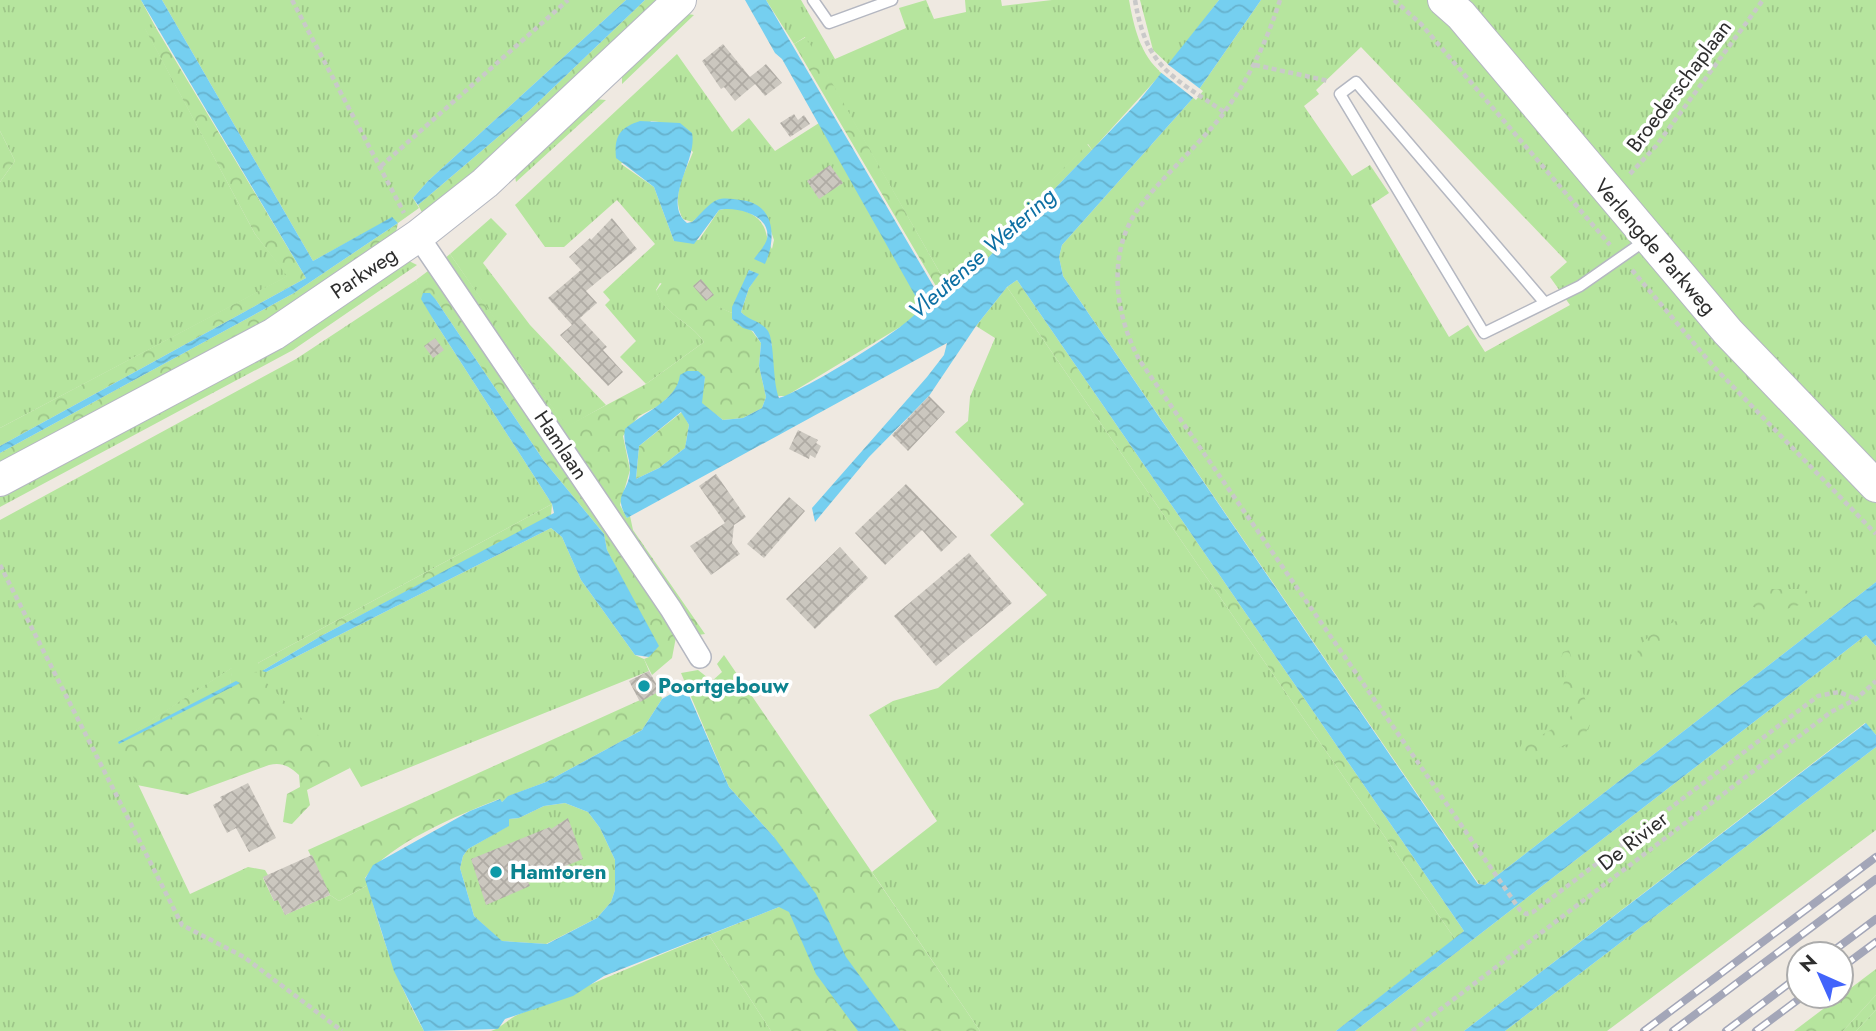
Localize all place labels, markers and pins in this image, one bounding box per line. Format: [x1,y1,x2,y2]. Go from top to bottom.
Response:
place label: Poortgebouw [658,671,790,701]
marker: Poortgebouw [636,678,652,694]
place label: Hamtoren [510,857,607,887]
marker: Hamtoren [488,864,504,880]

